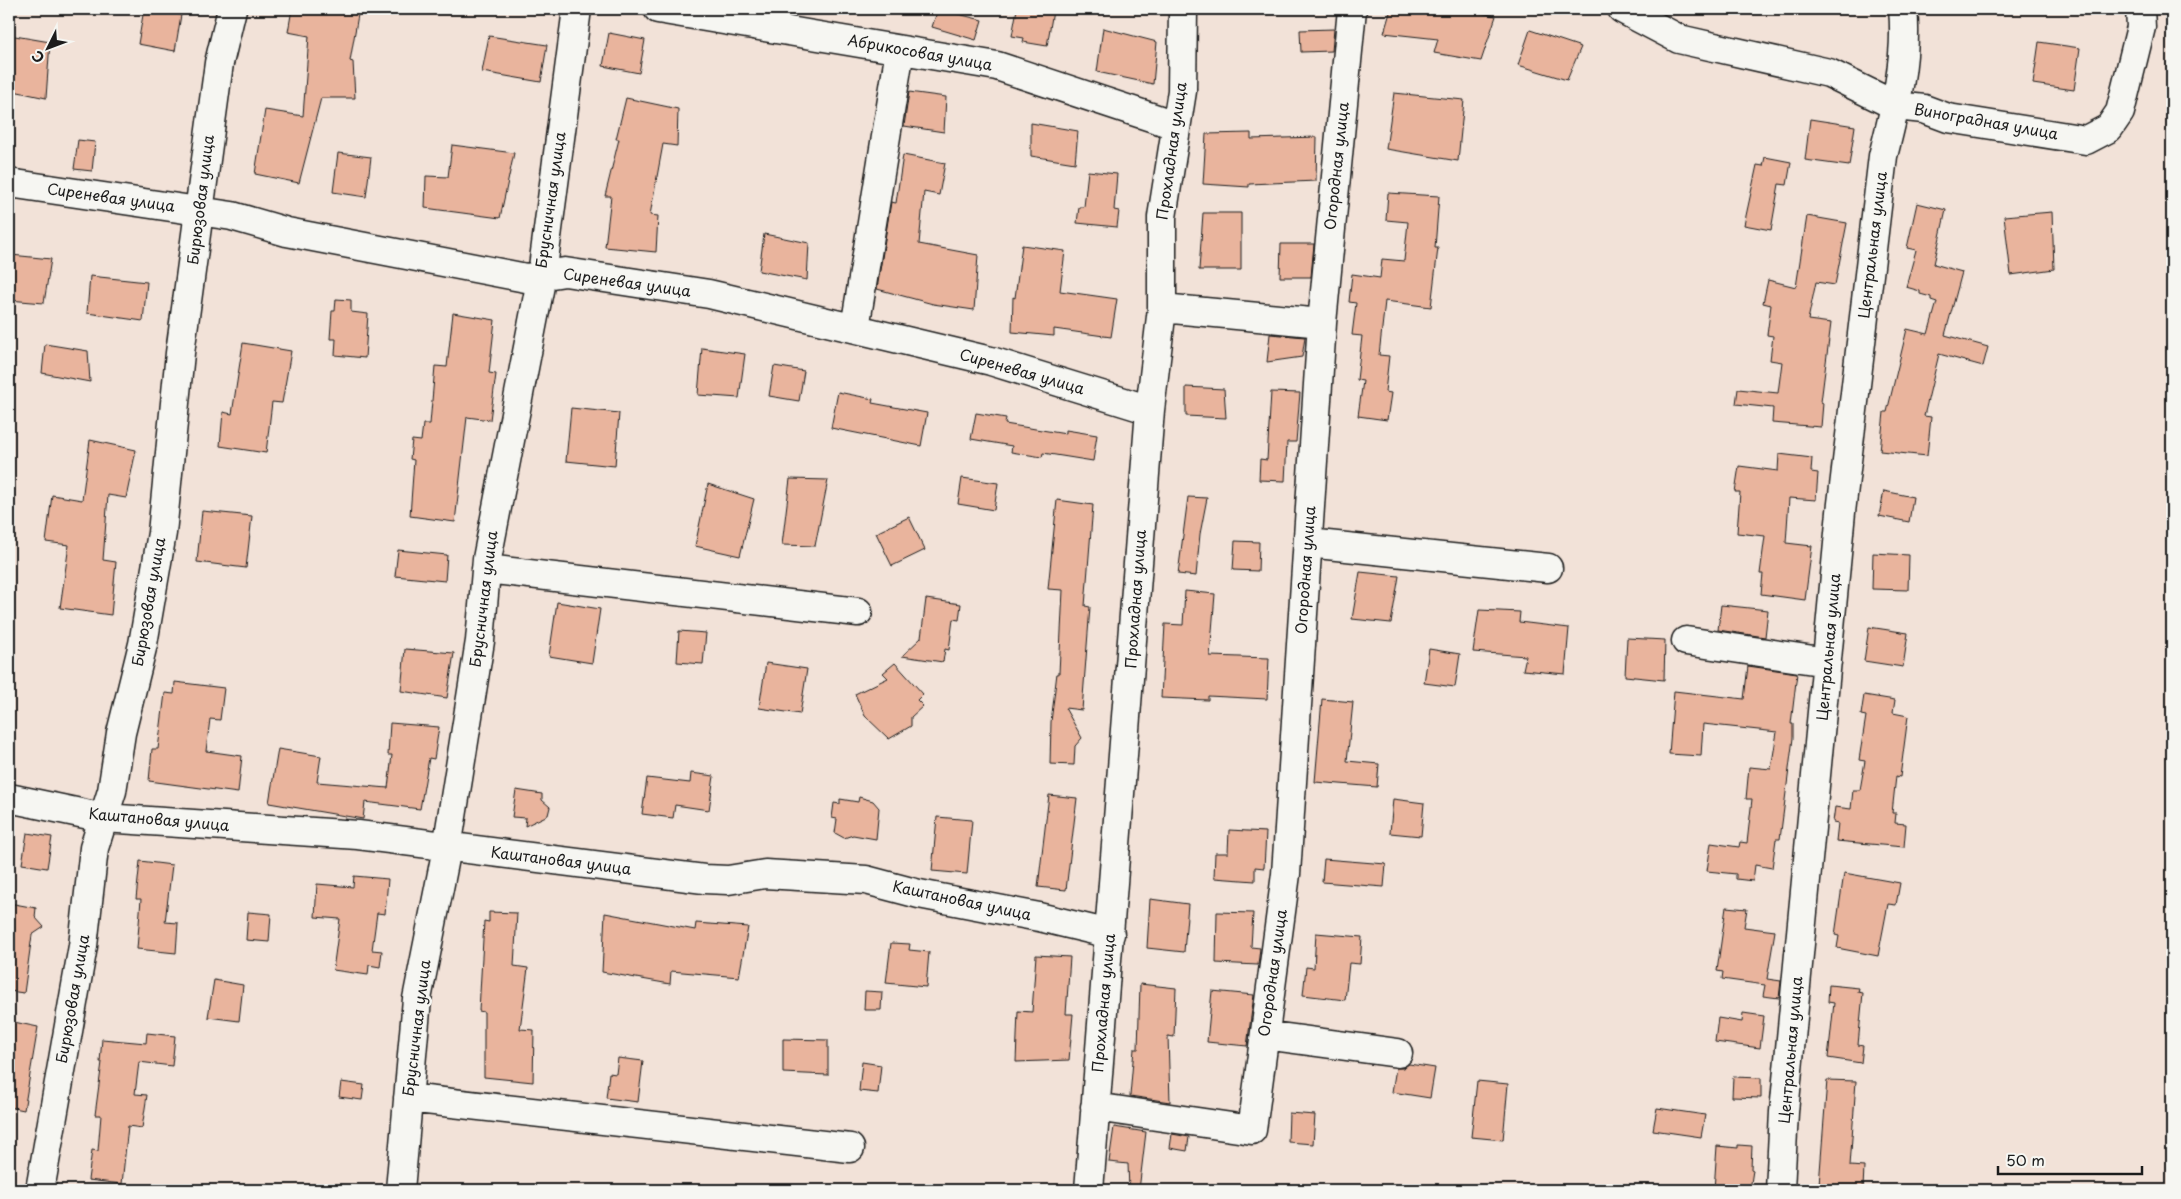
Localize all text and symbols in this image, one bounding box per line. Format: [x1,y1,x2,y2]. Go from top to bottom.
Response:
north arrow [22,22,72,72]
street label: Абрикосовая улица [846,27,995,76]
text: С [27,46,49,68]
street label: Прохладная улица [1149,80,1192,221]
street label: Виноградная улица [1912,97,2061,145]
street label: Огородная улица [1317,100,1354,231]
street label: Брусничная улица [529,130,571,269]
street label: Бирюзовая улица [180,133,219,266]
street label: Центральная улица [1851,169,1892,320]
street label: Сиреневая улица [46,176,177,217]
street label: Сиреневая улица [562,261,693,302]
street label: Сиреневая улица [957,342,1088,400]
street label: Огородная улица [1289,504,1320,635]
street label: Прохладная улица [1118,528,1151,669]
street label: Брусничная улица [463,529,502,668]
street label: Бирюзовая улица [125,535,170,668]
street label: Центральная улица [1810,572,1845,722]
street label: Каштановая улица [88,801,231,836]
street label: Каштановая улица [490,839,633,880]
street label: Каштановая улица [891,874,1034,926]
street label: Огородная улица [1251,907,1292,1038]
street label: Бирюзовая улица [49,932,94,1065]
street label: Прохладная улица [1085,932,1120,1073]
street label: Брусничная улица [396,958,435,1097]
street label: Центральная улица [1772,975,1807,1125]
scale bar [1998,1144,2142,1176]
text: 50 m [2006,1148,2045,1171]

